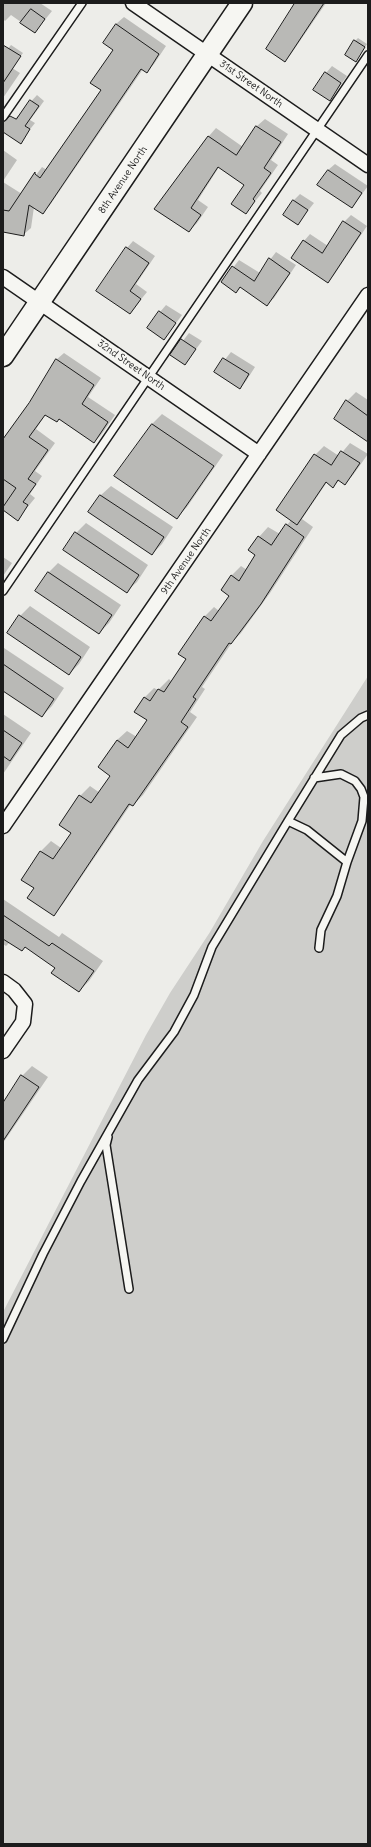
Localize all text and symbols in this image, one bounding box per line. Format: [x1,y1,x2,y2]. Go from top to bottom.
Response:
street label: 31st Street North [217,58,285,110]
street label: 8th Avenue North [96,144,150,216]
street label: 32nd Street North [95,337,167,393]
street label: 9th Avenue North [158,525,214,597]

